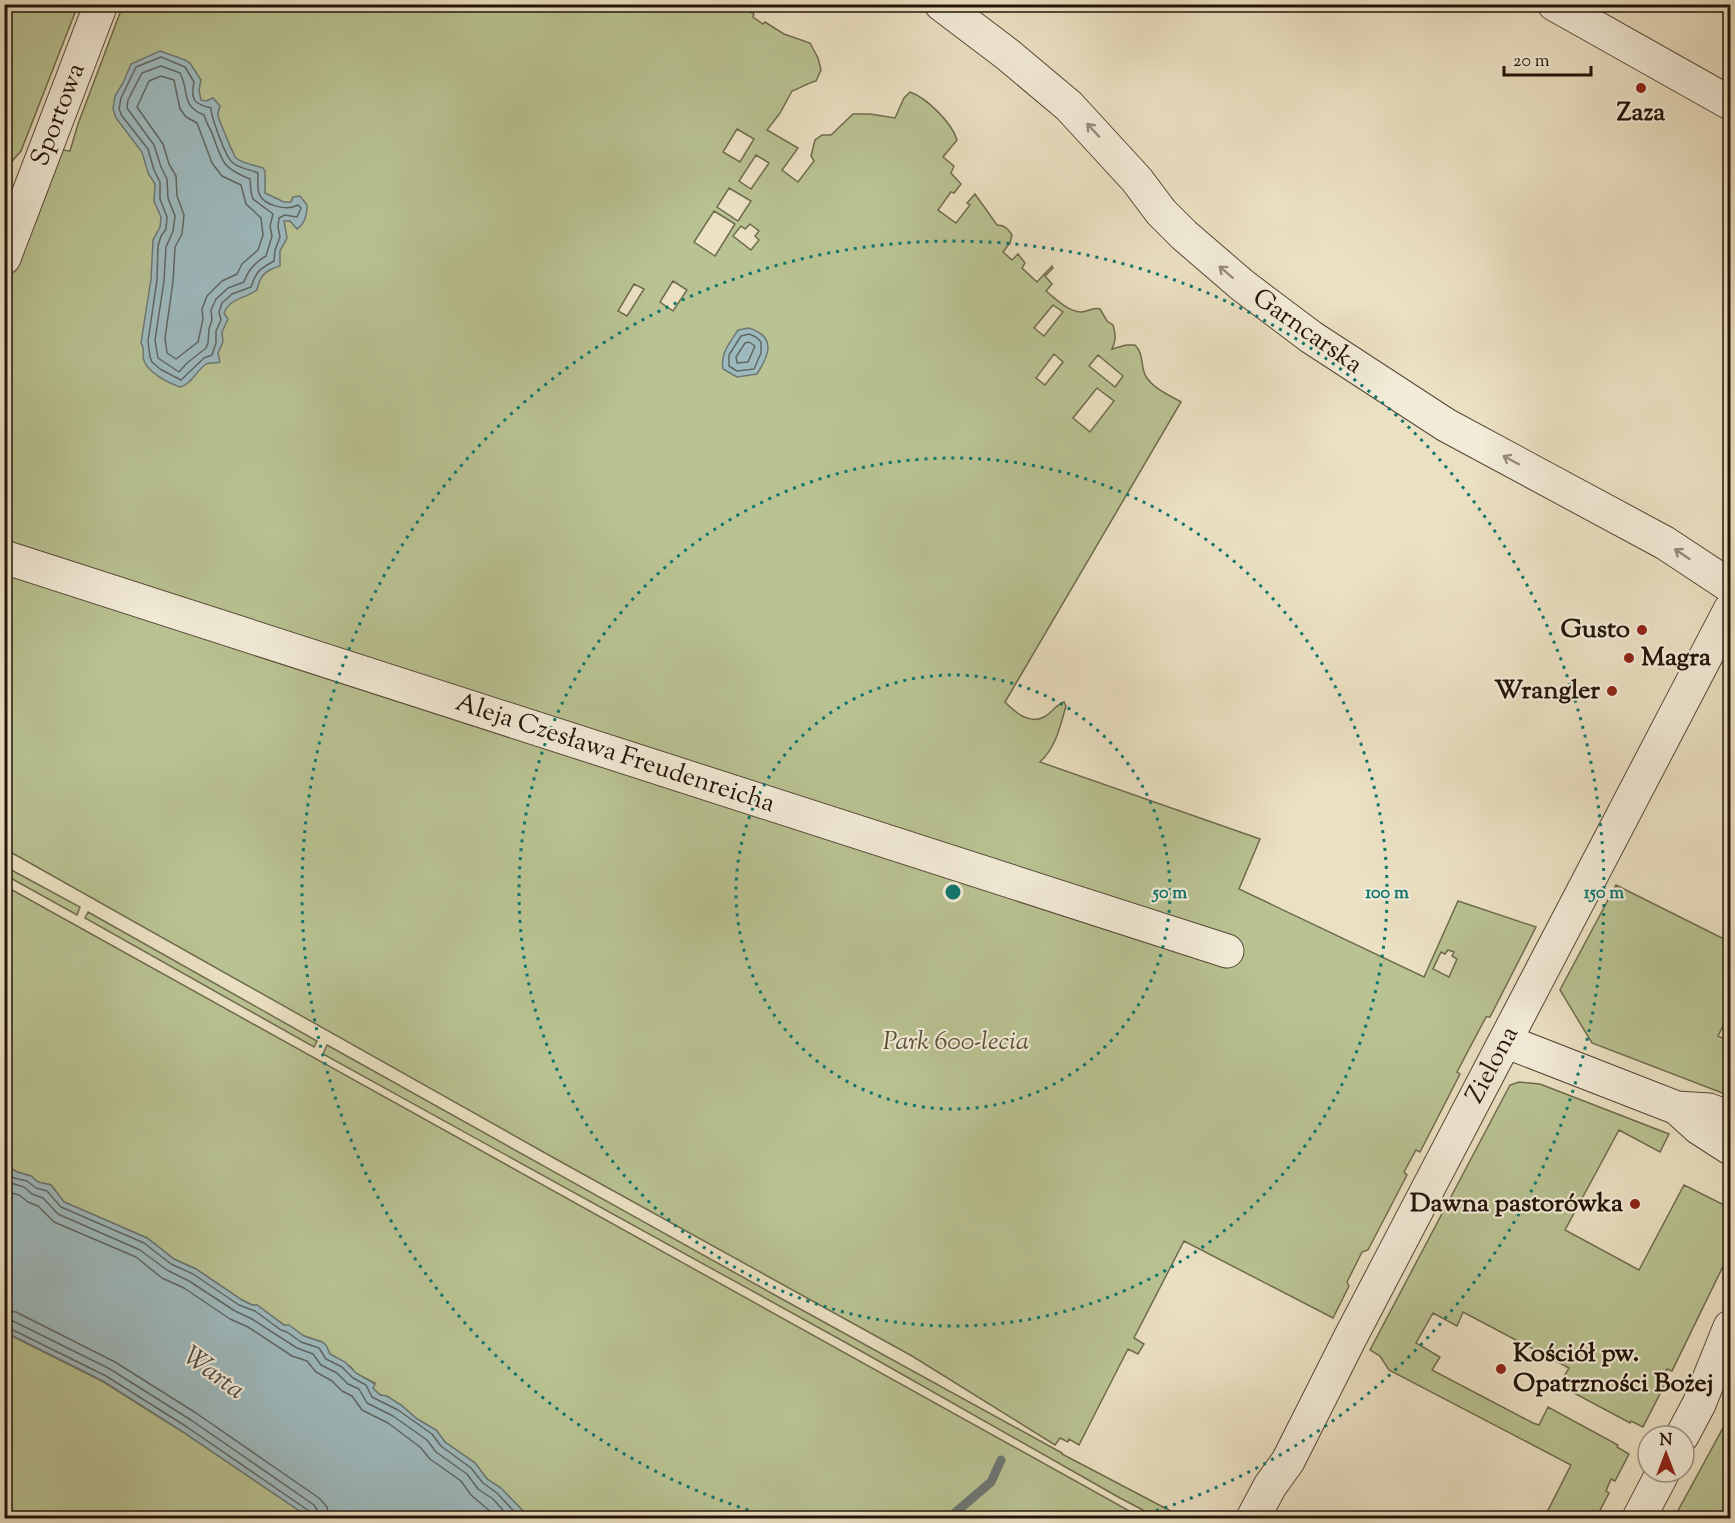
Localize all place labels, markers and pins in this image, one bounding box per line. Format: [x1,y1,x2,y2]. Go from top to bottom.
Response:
marker: Zaza [1634,81,1648,95]
place label: Zaza [1617,95,1665,132]
place label: Gusto [1560,612,1630,649]
marker: Gusto [1635,623,1649,637]
place label: Magra [1641,640,1711,677]
marker: Magra [1622,651,1636,665]
place label: Wrangler [1494,673,1600,710]
marker: Wrangler [1605,684,1619,698]
centre of rings [943,882,963,902]
place label: Dawna pastorówka [1410,1186,1623,1223]
marker: Dawna pastorówka [1628,1197,1642,1211]
place label: Kościół pw. Opatrzności Bożej [1513,1336,1714,1403]
marker: Kościół pw. Opatrzności Bożej [1494,1362,1508,1376]

